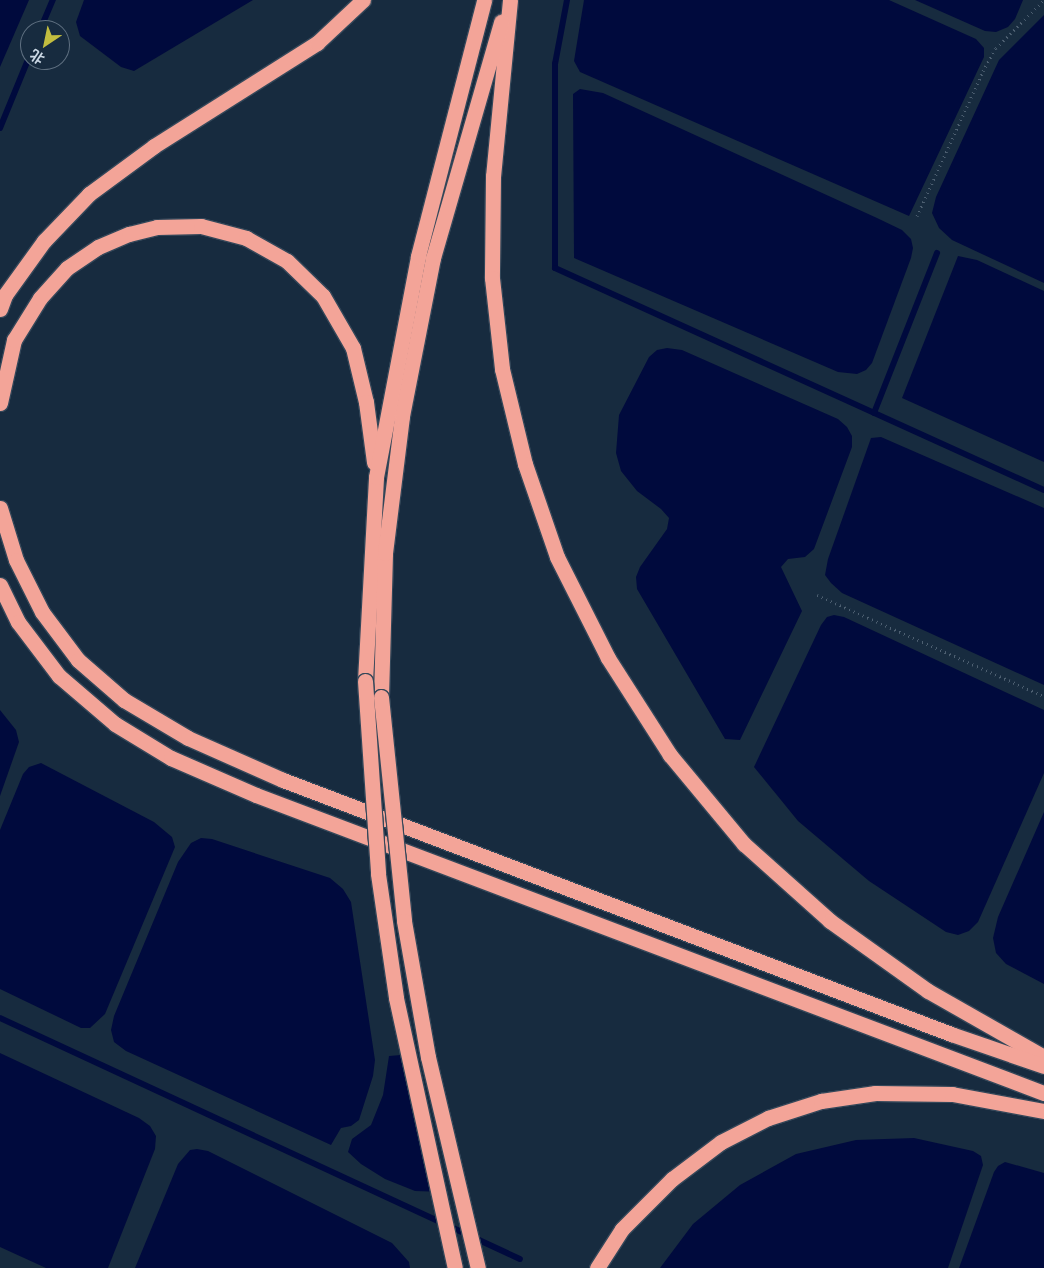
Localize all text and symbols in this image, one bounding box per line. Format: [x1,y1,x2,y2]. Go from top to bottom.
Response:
north arrow [20,20,70,70]
text: 北 [27,46,47,67]

